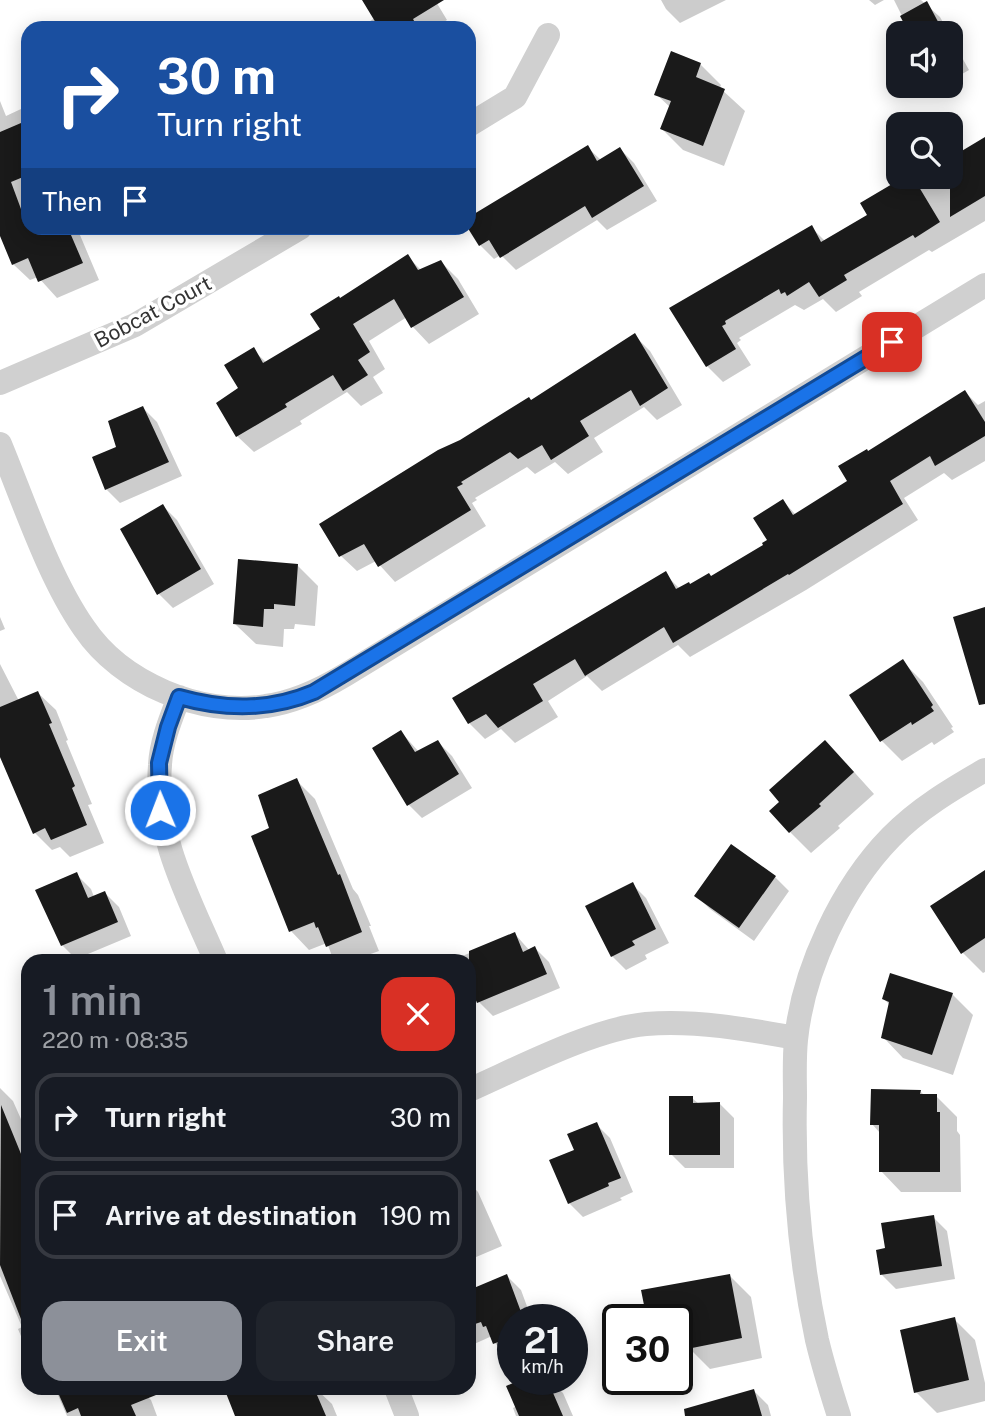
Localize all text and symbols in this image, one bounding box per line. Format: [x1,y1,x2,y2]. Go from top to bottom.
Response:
map controls [886,21,963,189]
button: sound [886,21,963,98]
text: 30 m [157,47,276,105]
icon: right [42,49,133,140]
text: Turn right [157,106,302,143]
button: search [886,112,963,189]
icon: arrive [116,182,154,220]
text: Then [42,186,102,217]
street label: Bobcat Court [90,270,216,353]
pin [862,312,922,372]
icon: arrive [873,323,911,361]
position arrow [123,773,197,847]
text: 1 min [42,975,142,1024]
button: close [381,977,455,1051]
text: 220 m · 08:35 [42,1026,189,1053]
icon: right [46,1098,84,1136]
text: Turn right [105,1102,227,1133]
text: 30 m [390,1102,451,1133]
icon: arrive [46,1196,84,1234]
text: Arrive at destination [105,1200,357,1231]
text: 190 m [380,1200,451,1231]
button: Exit [42,1301,242,1381]
button: Share [256,1301,455,1381]
speed limit sign: 30 [602,1304,693,1395]
text: 21 [524,1320,561,1361]
text: km/h [521,1356,564,1377]

